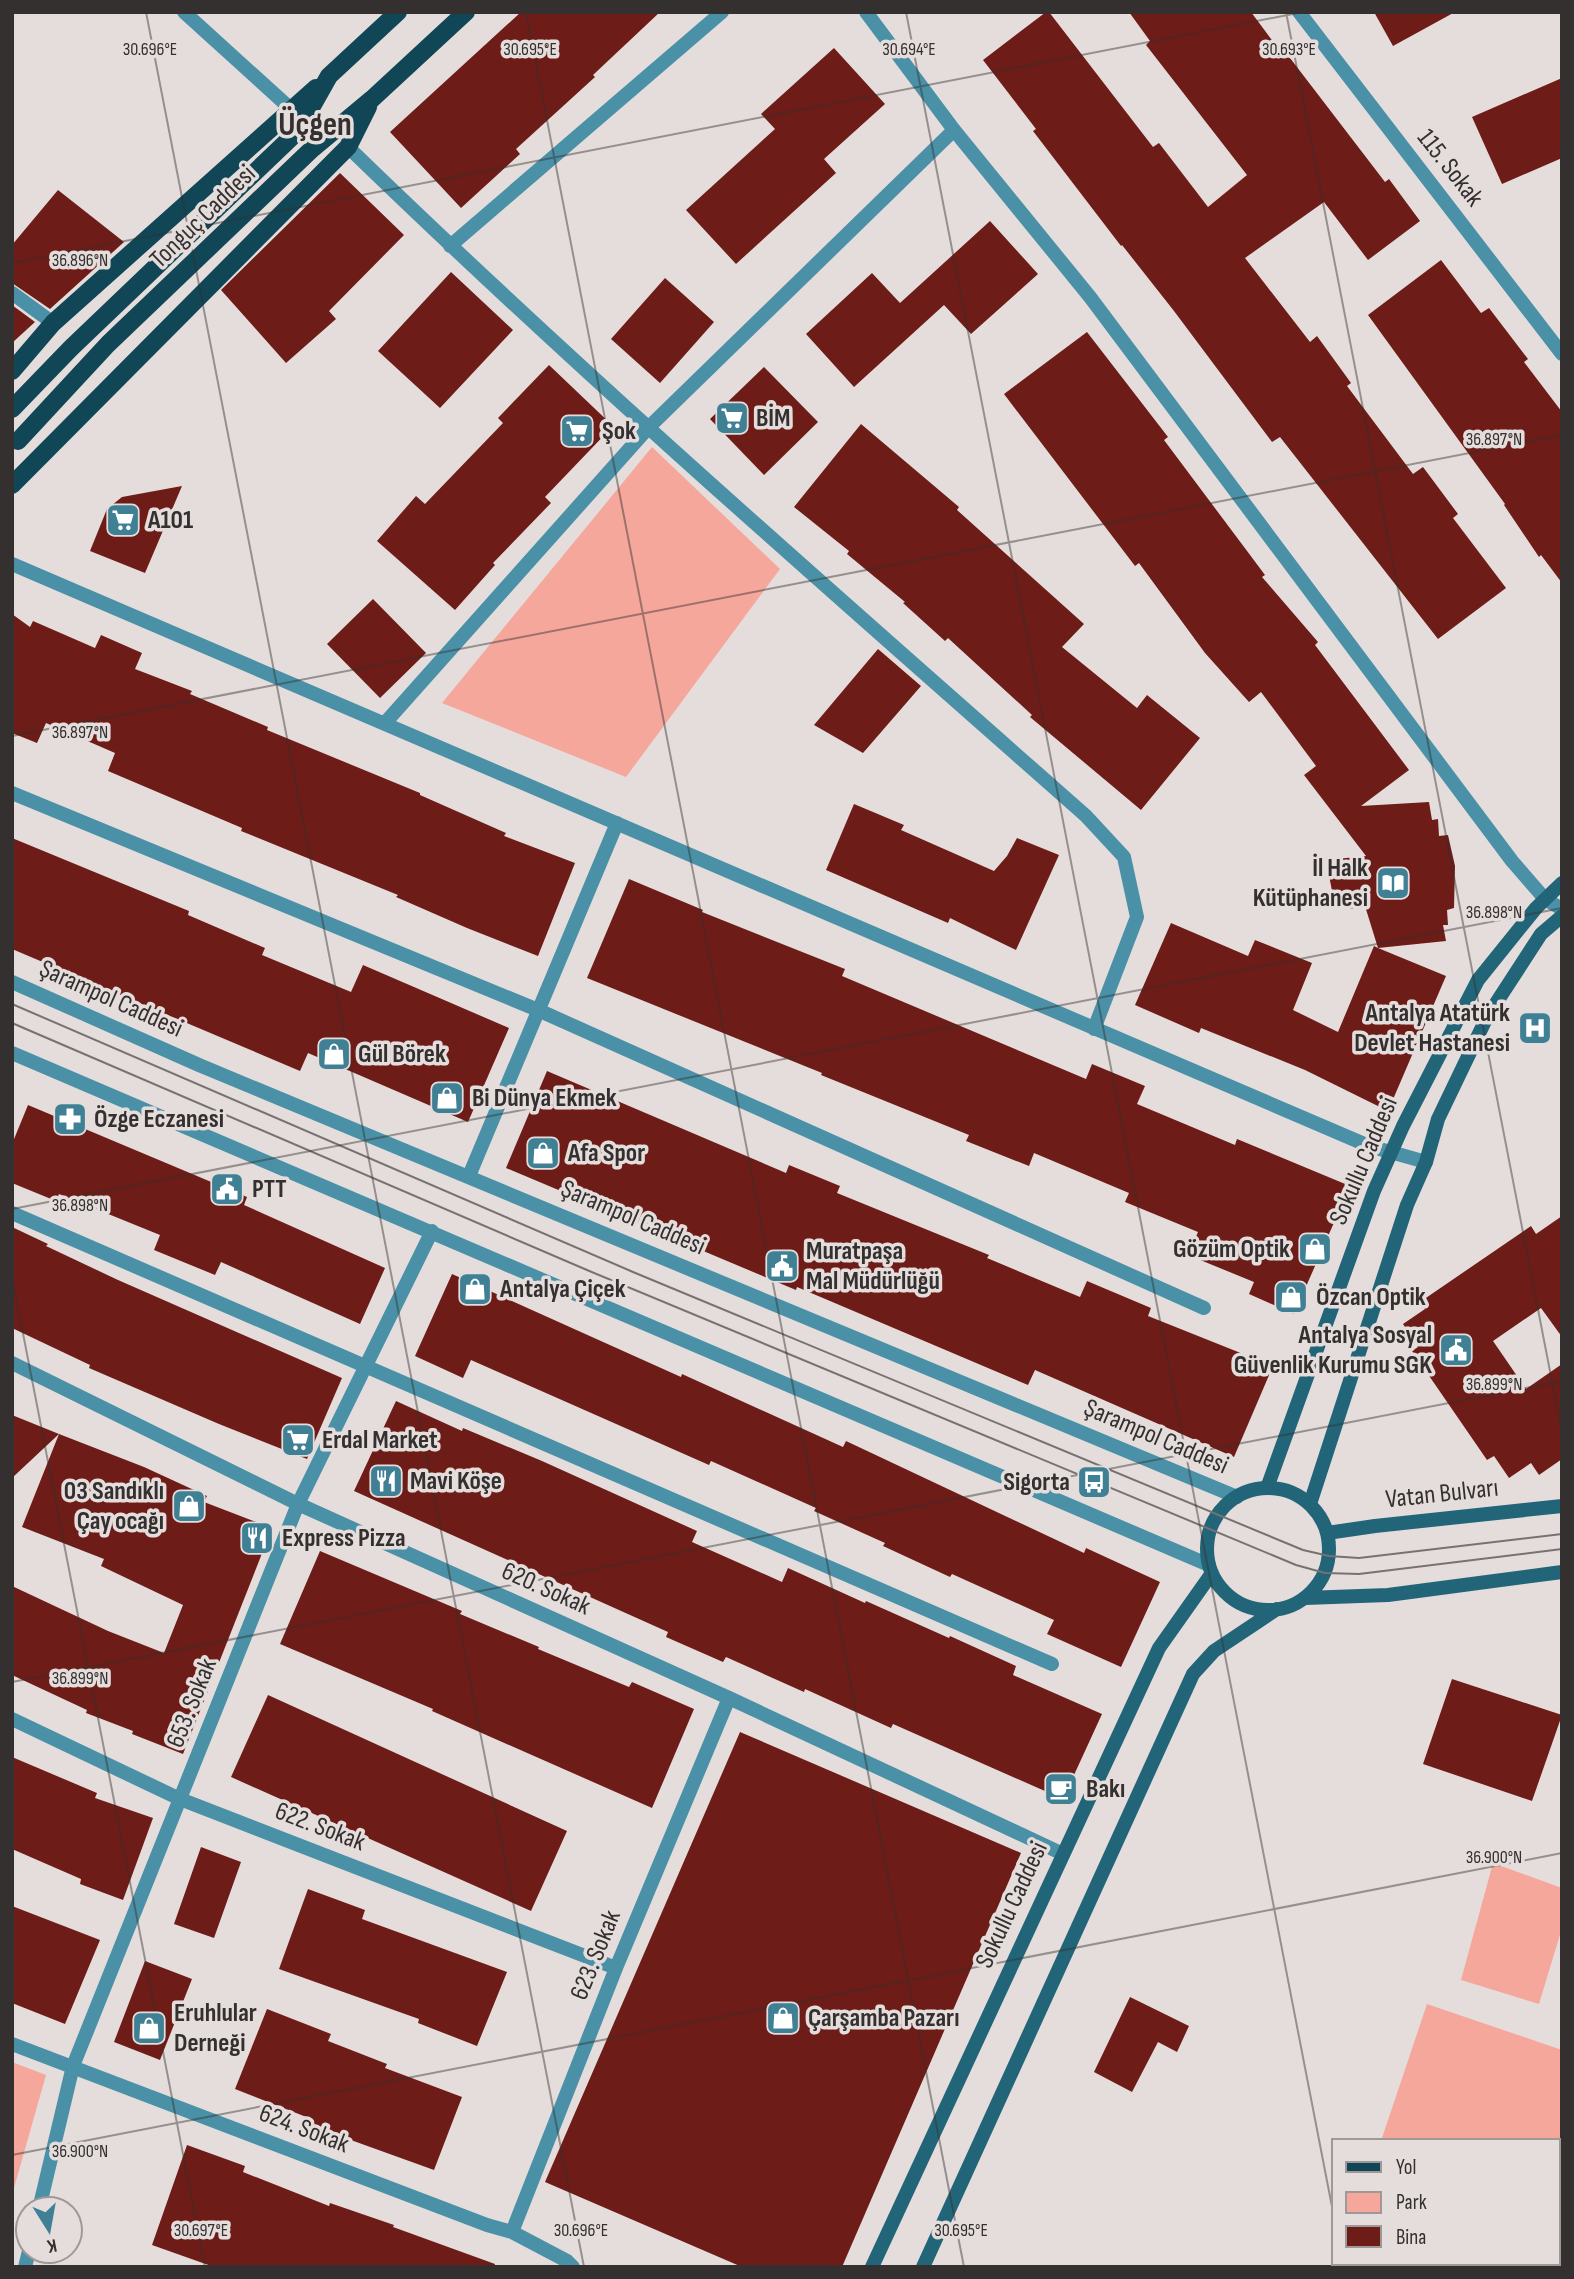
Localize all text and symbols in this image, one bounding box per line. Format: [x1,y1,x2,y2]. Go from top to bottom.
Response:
text: 30.696°E [123,39,177,60]
text: 30.695°E [503,39,557,60]
text: 30.694°E [882,39,936,60]
text: 30.693°E [1262,39,1316,60]
district label: Üçgen [278,105,352,145]
street label: 115. Sokak [1410,123,1490,213]
street label: Tonguç Caddesi [144,159,262,275]
text: 36.896°N [52,250,108,271]
supermarket icon: BİM [713,399,751,437]
place label: BİM [756,403,791,434]
supermarket icon: Şok [558,412,596,450]
place label: Şok [602,416,636,447]
text: 36.897°N [1466,429,1522,450]
supermarket icon: A101 [104,501,142,539]
place label: A101 [147,505,193,536]
text: 36.897°N [52,722,108,743]
place label: İl Halk Kütüphanesi [1253,853,1368,914]
library icon: İl Halk Kütüphanesi [1374,864,1412,902]
text: 36.898°N [1466,902,1522,923]
street label: Şarampol Caddesi [34,954,188,1044]
place label: Antalya Atatürk Devlet Hastanesi [1354,998,1510,1059]
hospital icon: Antalya Atatürk Devlet Hastanesi [1516,1009,1554,1047]
shop icon: Gül Börek [315,1035,353,1073]
place label: Gül Börek [358,1039,446,1070]
shop icon: Bi Dünya Ekmek [428,1079,466,1117]
place label: Bi Dünya Ekmek [472,1083,617,1114]
street label: Sokullu Caddesi [1323,1092,1405,1230]
pharmacy icon: Özge Eczanesi [51,1100,89,1138]
place label: Özge Eczanesi [94,1104,224,1135]
shop icon: Afa Spor [524,1134,562,1172]
place label: Afa Spor [567,1138,645,1169]
public building icon: PTT [208,1170,246,1208]
place label: PTT [252,1174,287,1205]
street label: Şarampol Caddesi [556,1174,710,1262]
text: 36.898°N [52,1195,108,1216]
shop icon: Gözüm Optik [1296,1230,1334,1268]
place label: Gözüm Optik [1173,1234,1290,1265]
place label: Muratpaşa Mal Müdürlüğü [806,1236,940,1297]
public building icon: Muratpaşa Mal Müdürlüğü [763,1247,801,1285]
shop icon: Antalya Çiçek [456,1270,494,1308]
place label: Antalya Çiçek [499,1274,626,1305]
shop icon: Özcan Optik [1272,1278,1310,1316]
place label: Özcan Optik [1316,1282,1426,1313]
place label: Antalya Sosyal Güvenlik Kurumu SGK [1234,1320,1432,1381]
public building icon: Antalya Sosyal Güvenlik Kurumu SGK [1437,1331,1475,1369]
text: 36.899°N [1466,1374,1522,1395]
street label: Şarampol Caddesi [1079,1393,1233,1481]
supermarket icon: Erdal Market [279,1421,317,1459]
place label: Erdal Market [322,1425,438,1456]
restaurant icon: Mavi Köşe [367,1462,405,1500]
bus stop icon: Sigorta [1075,1463,1113,1501]
place label: Mavi Köşe [410,1466,502,1497]
place label: Sigorta [1003,1467,1070,1498]
street label: Vatan Bulvarı [1384,1473,1500,1515]
place label: 03 Sandıklı Çay ocağı [64,1476,164,1537]
shop icon: 03 Sandıklı Çay ocağı [170,1487,208,1525]
restaurant icon: Express Pizza [238,1519,276,1557]
place label: Express Pizza [282,1523,406,1554]
street label: 620. Sokak [497,1556,595,1622]
street label: 653. Sokak [160,1654,224,1752]
text: 36.899°N [52,1668,108,1689]
cafe icon: Bakı [1042,1770,1080,1808]
place label: Bakı [1086,1774,1125,1805]
street label: 622. Sokak [271,1796,369,1858]
street label: Sokullu Caddesi [969,1837,1055,1973]
text: 36.900°N [1466,1847,1522,1868]
street label: 623. Sokak [564,1906,628,2004]
place label: Eruhlular Derneği [174,1998,257,2059]
shop icon: Çarşamba Pazarı [764,1999,802,2037]
place label: Çarşamba Pazarı [808,2003,959,2034]
shop icon: Eruhlular Derneği [130,2009,168,2047]
street label: 624. Sokak [255,2098,353,2160]
legend [1332,2139,1560,2265]
text: 36.900°N [52,2141,108,2162]
text: Yol [1396,2155,1416,2180]
text: Park [1396,2190,1427,2215]
north arrow [14,2195,84,2265]
text: 30.697°E [174,2220,228,2241]
text: 30.696°E [554,2220,608,2241]
text: 30.695°E [934,2220,988,2241]
text: Bina [1396,2225,1426,2250]
text: K [45,2233,59,2258]

